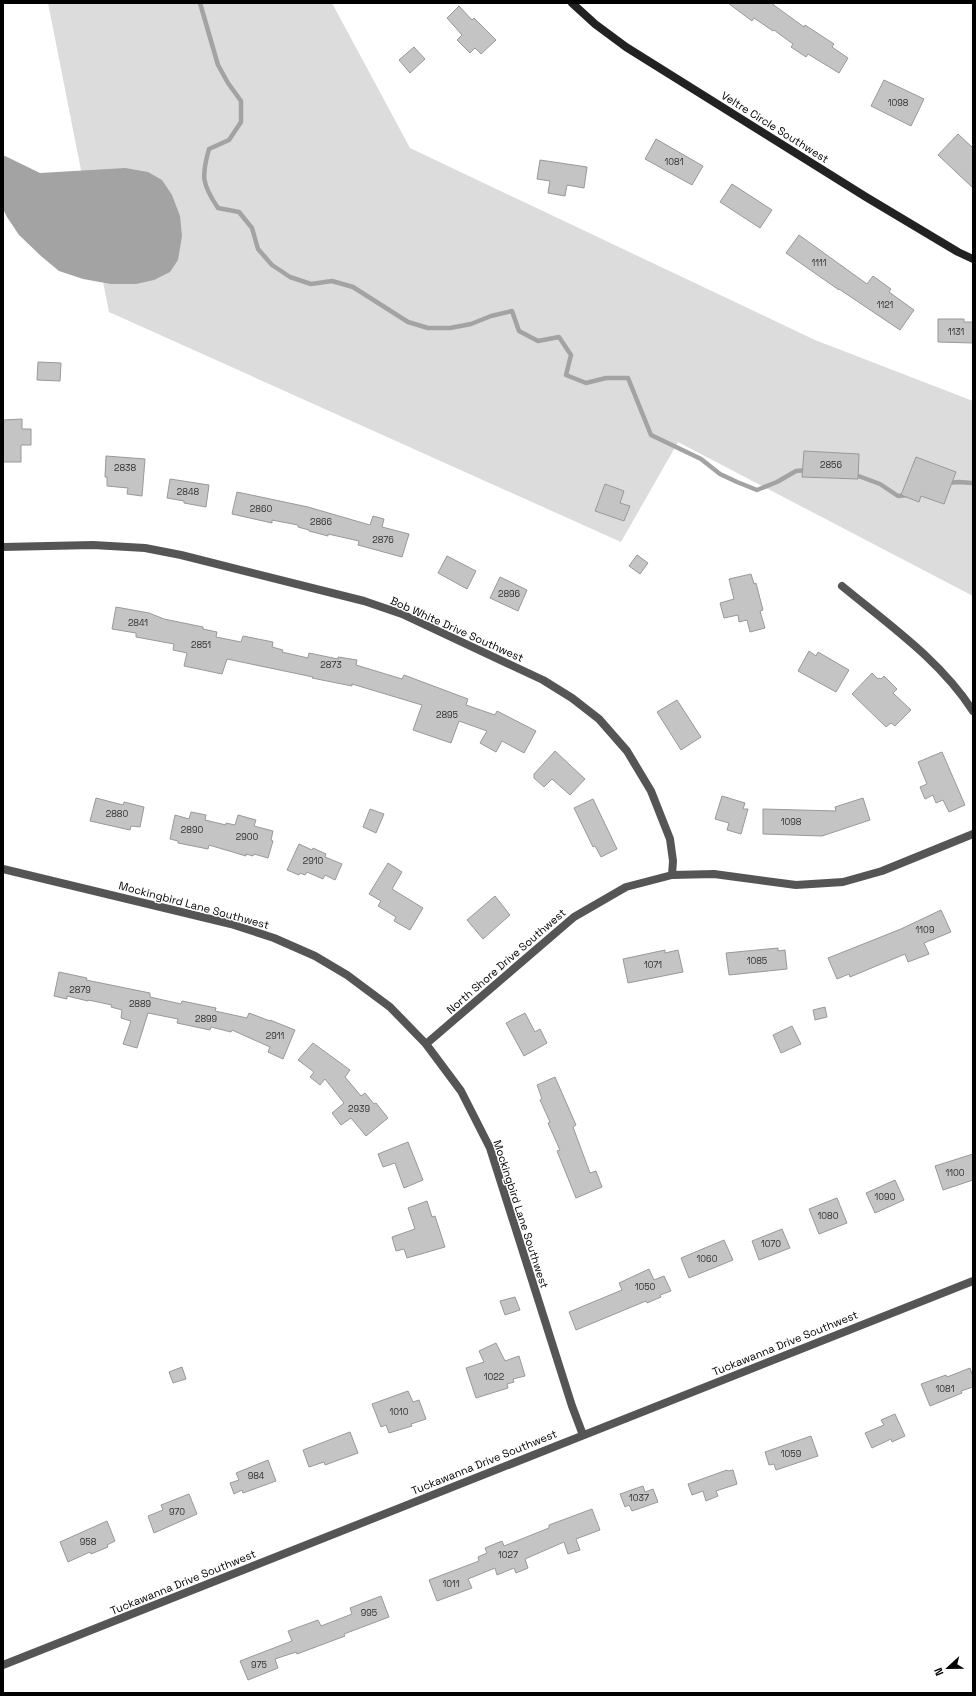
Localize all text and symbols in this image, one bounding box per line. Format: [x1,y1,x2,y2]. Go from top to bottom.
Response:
street label: Veltre Circle Southwest [719,88,831,166]
house number: 1098 [888,97,909,109]
house number: 1081 [665,156,684,168]
house number: 1111 [811,257,827,269]
house number: 1121 [877,299,894,311]
house number: 1131 [948,326,965,338]
house number: 2856 [820,459,842,471]
house number: 2838 [114,462,136,474]
house number: 2848 [177,486,200,498]
house number: 2860 [250,503,272,515]
house number: 2866 [310,516,333,528]
house number: 2876 [372,534,394,546]
house number: 2896 [498,588,521,600]
street label: Bob White Drive Southwest [388,593,526,665]
house number: 2841 [128,617,148,629]
house number: 2851 [191,639,211,651]
house number: 2873 [320,659,342,671]
house number: 2895 [436,709,458,721]
house number: 2880 [106,808,128,820]
house number: 1098 [781,816,802,828]
house number: 2890 [181,824,203,836]
house number: 2900 [236,831,258,843]
house number: 2910 [303,855,323,867]
street label: Mockingbird Lane Southwest [117,878,271,932]
street label: North Shore Drive Southwest [443,905,569,1017]
house number: 1109 [916,924,934,936]
house number: 1085 [747,955,767,967]
house number: 1071 [644,959,662,971]
house number: 2879 [69,984,91,996]
house number: 2889 [129,998,151,1010]
house number: 2899 [195,1013,217,1025]
house number: 2911 [266,1030,284,1042]
house number: 2939 [348,1103,370,1115]
street label: Mockingbird Lane Southwest [490,1138,552,1290]
house number: 1100 [945,1167,965,1179]
house number: 1090 [875,1191,896,1203]
house number: 1080 [818,1210,839,1222]
house number: 1070 [761,1238,781,1250]
house number: 1060 [697,1253,718,1265]
house number: 1050 [635,1281,656,1293]
street label: Tuckawanna Drive Southwest [710,1307,860,1379]
house number: 1022 [484,1371,504,1383]
house number: 1081 [936,1383,955,1395]
house number: 1010 [389,1406,409,1418]
street label: Tuckawanna Drive Southwest [409,1426,559,1498]
house number: 1059 [781,1448,801,1460]
house number: 984 [248,1470,265,1482]
house number: 1037 [629,1492,649,1504]
house number: 970 [169,1506,185,1518]
house number: 958 [80,1536,97,1548]
street label: Tuckawanna Drive Southwest [108,1546,258,1618]
house number: 1027 [498,1549,518,1561]
house number: 1011 [442,1578,460,1590]
house number: 995 [361,1607,377,1619]
north arrow [928,1648,968,1688]
house number: 975 [251,1659,267,1671]
text: N [931,1666,947,1678]

